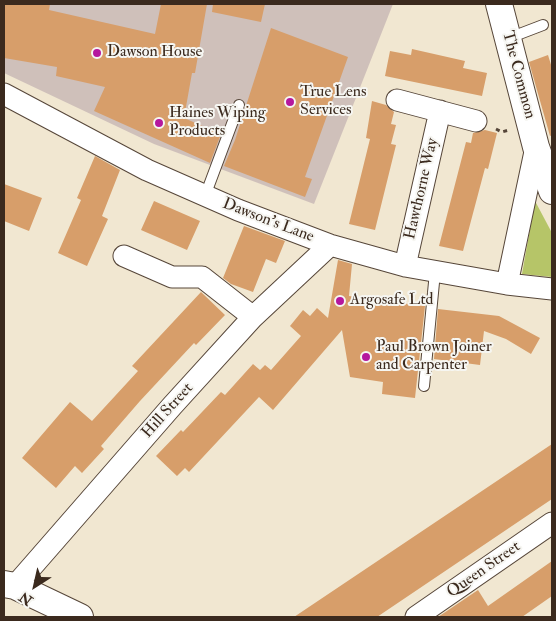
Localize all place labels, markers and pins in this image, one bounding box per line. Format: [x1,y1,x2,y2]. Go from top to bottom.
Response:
place label: Dawson House [107,43,202,63]
marker: Dawson House [91,47,103,59]
place label: True Lens Services [300,83,366,121]
marker: True Lens Services [284,96,296,108]
place label: Haines Wiping Products [169,104,266,142]
marker: Haines Wiping Products [153,117,165,129]
place label: Argosafe Ltd [350,291,433,311]
marker: Argosafe Ltd [334,295,346,307]
place label: Paul Brown Joiner and Carpenter [376,338,492,376]
marker: Paul Brown Joiner and Carpenter [360,351,372,363]

